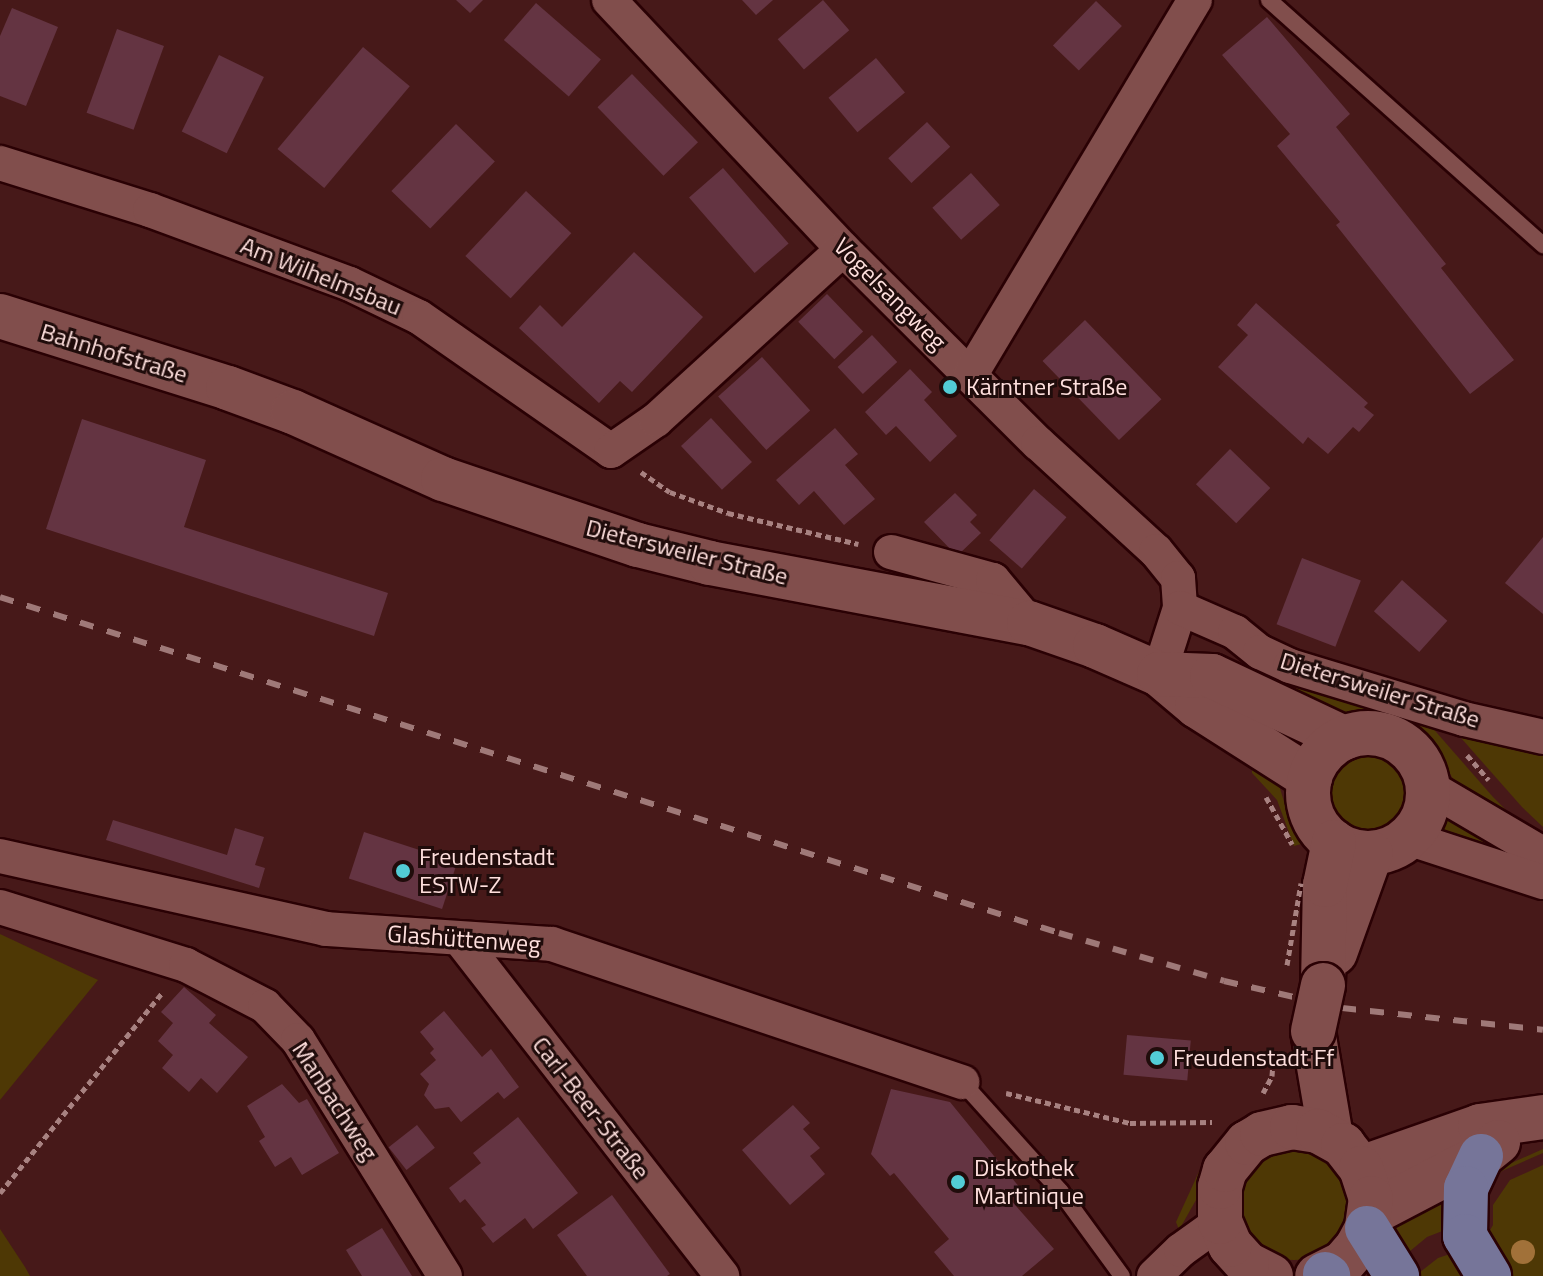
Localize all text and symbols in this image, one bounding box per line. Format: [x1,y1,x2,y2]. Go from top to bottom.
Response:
street label: Am Wilhelmsbau [236,231,406,321]
street label: Vogelsangweg [828,232,952,356]
street label: Bahnhofstraße [37,317,191,389]
place label: Kärntner Straße [966,373,1127,401]
marker: Kärntner Straße [941,378,959,396]
street label: Dietersweiler Straße [583,513,791,591]
street label: Dietersweiler Straße [1277,646,1483,734]
place label: Freudenstadt ESTW-Z [419,843,554,899]
marker: Freudenstadt ESTW-Z [394,862,412,880]
street label: Glashüttenweg [386,919,542,959]
street label: Carl-Beer-Straße [526,1031,656,1185]
street label: Manbachweg [286,1036,384,1166]
place label: Freudenstadt Ff [1173,1044,1334,1072]
marker: Freudenstadt Ff [1148,1049,1166,1067]
place label: Diskothek Martinique [974,1154,1084,1210]
marker: Diskothek Martinique [949,1173,967,1191]

